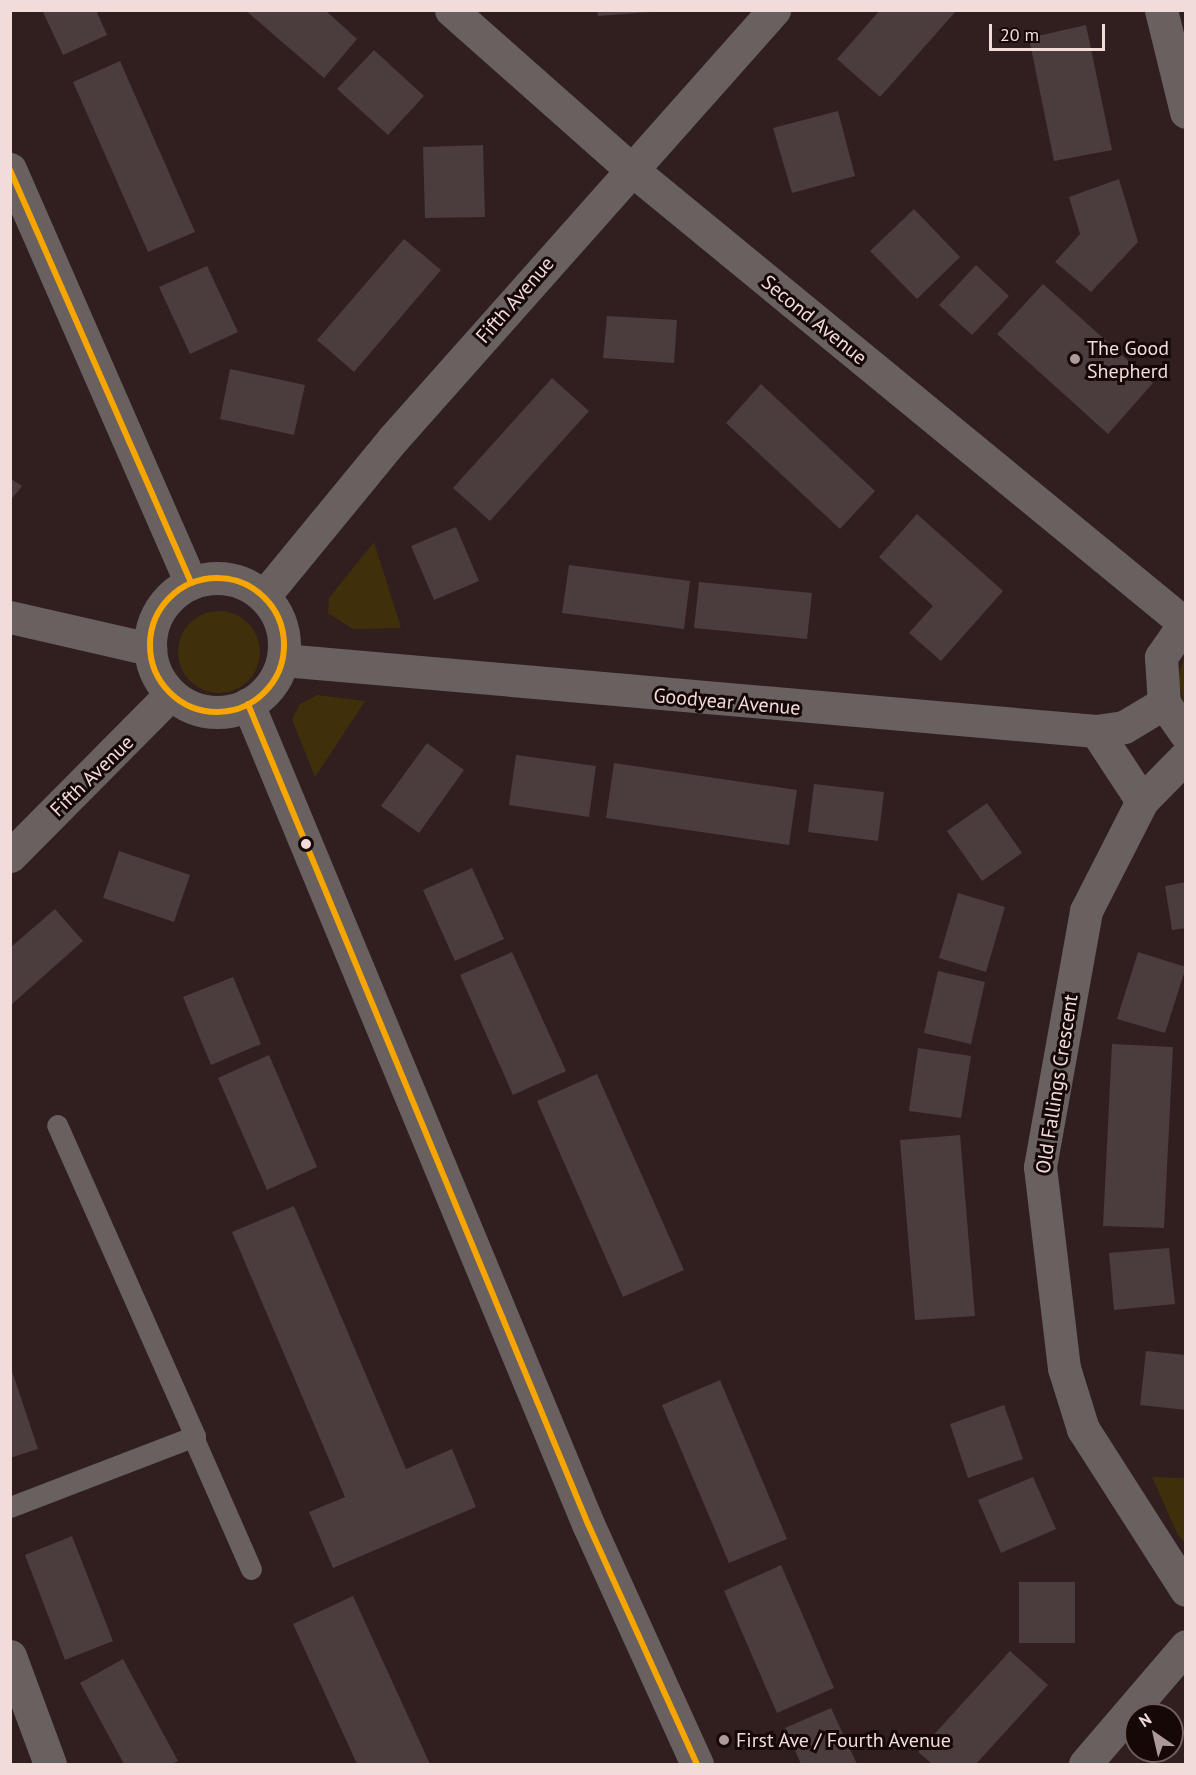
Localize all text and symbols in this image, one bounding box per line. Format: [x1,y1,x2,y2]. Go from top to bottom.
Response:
scale bar [992,12,1108,50]
text: 20 m [1000,23,1039,46]
street label: Fifth Avenue [471,252,559,348]
street label: Second Avenue [756,270,872,370]
place label: The Good Shepherd [1087,336,1169,383]
marker: The Good Shepherd [1068,352,1082,366]
street label: Goodyear Avenue [652,684,802,720]
street label: Fifth Avenue [45,730,139,822]
unlabelled marker [300,838,312,850]
street label: Old Fallings Crescent [1031,993,1083,1175]
north arrow [1124,1703,1184,1763]
text: N [1135,1709,1155,1731]
place label: First Ave / Fourth Avenue [736,1728,952,1752]
marker: First Ave / Fourth Avenue [717,1733,731,1747]

